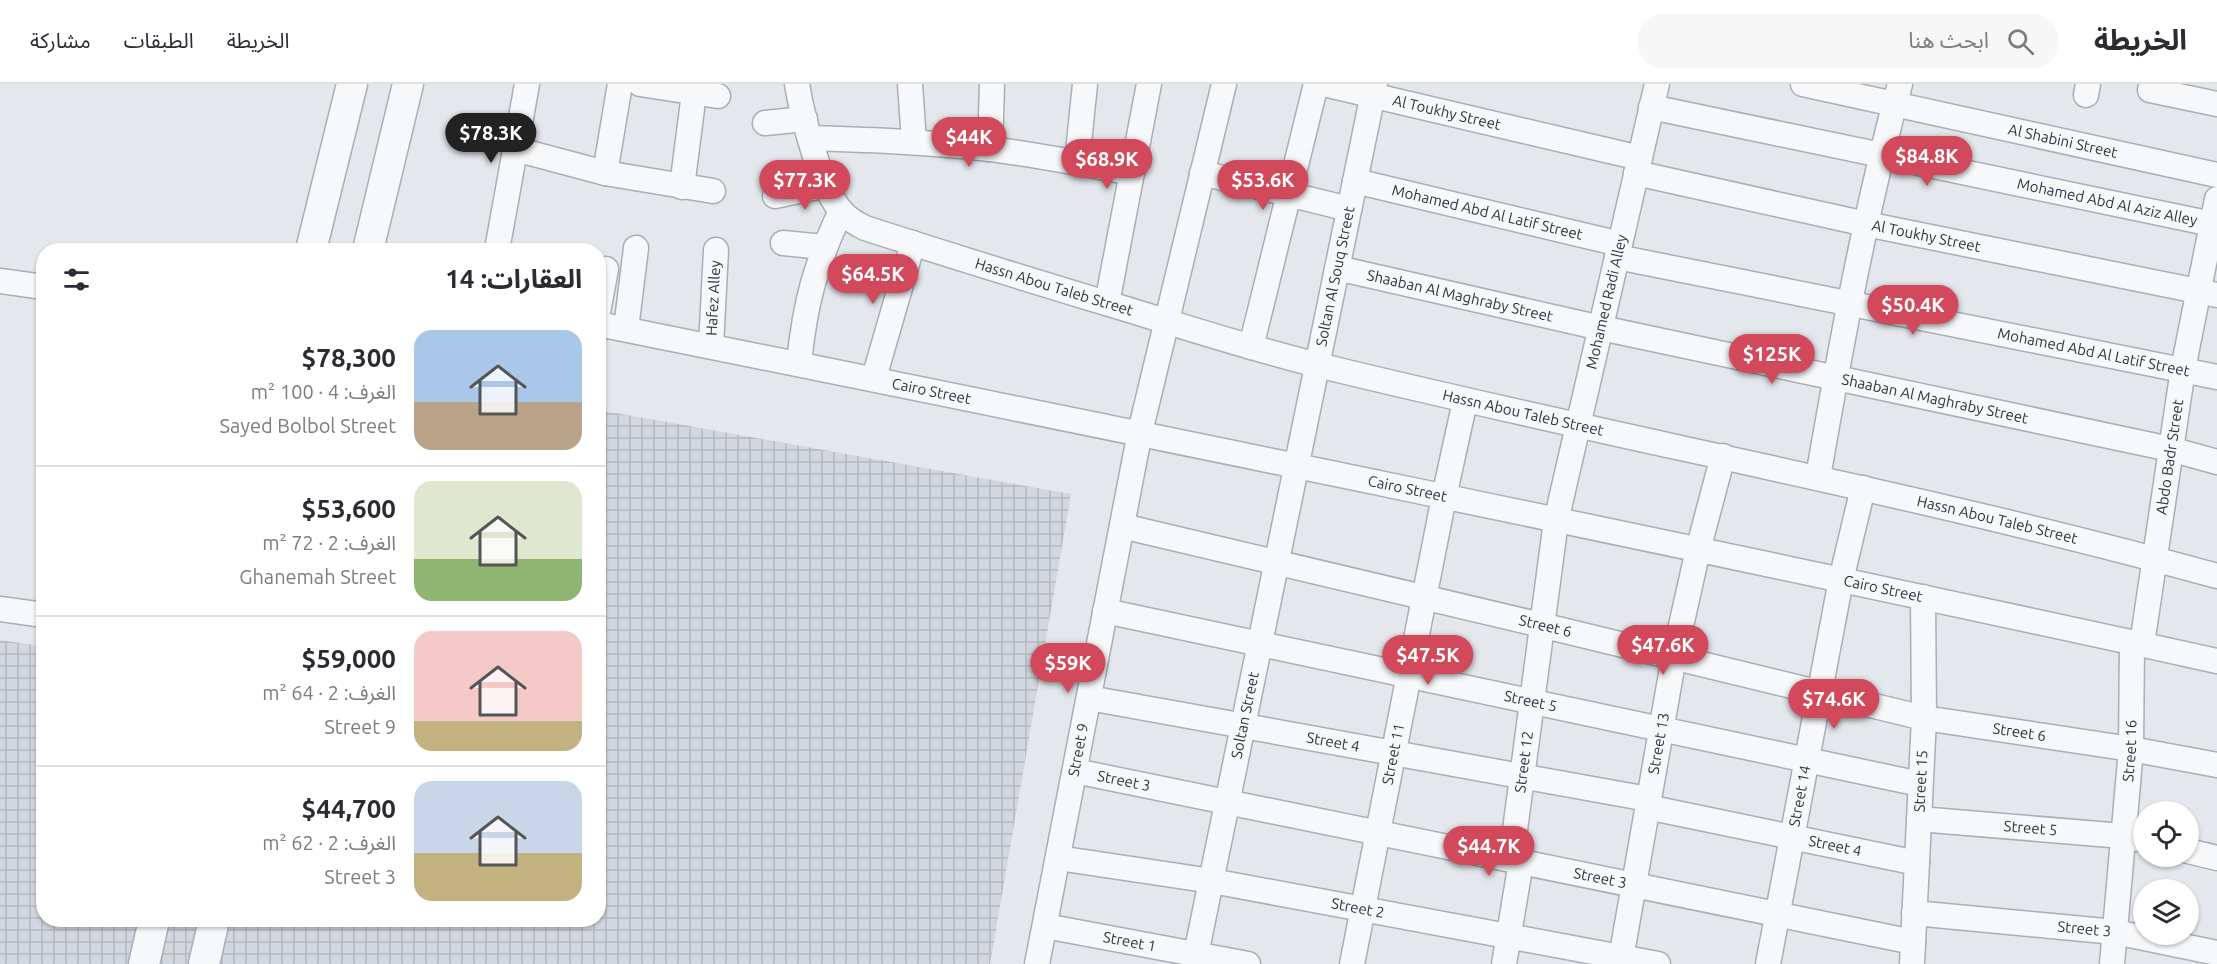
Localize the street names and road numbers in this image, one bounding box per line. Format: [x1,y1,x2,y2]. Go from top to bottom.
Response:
street label: Al Toukhy Street [1391,91,1503,133]
street label: Al Shabini Street [2007,120,2119,161]
street label: Mohamed Abd Al Aziz Alley [2016,175,2199,229]
street label: Mohamed Abd Al Latif Street [1390,181,1585,243]
street label: Soltan Al Souq Street [1312,205,1358,348]
street label: Al Toukhy Street [1870,216,1982,255]
street label: Mohamed Radi Alley [1582,233,1630,371]
street label: Hassn Abou Taleb Street [973,254,1135,319]
street label: Hafez Alley [703,260,723,336]
street label: Shaaban Al Maghraby Street [1365,266,1555,325]
street label: Mohamed Abd Al Latif Street [1996,324,2191,379]
street label: Shaaban Al Maghraby Street [1840,370,2030,427]
street label: Cairo Street [890,375,973,407]
street label: Hassn Abou Taleb Street [1441,386,1605,439]
street label: Abdo Badr Street [2152,398,2186,516]
street label: Cairo Street [1366,472,1449,505]
street label: Hassn Abou Taleb Street [1915,492,2079,547]
street label: Cairo Street [1842,572,1924,605]
street label: Street 6 [1517,611,1574,640]
street label: Soltan Street [1227,670,1262,760]
street label: Street 5 [1503,687,1559,715]
street label: Street 13 [1645,711,1672,775]
street label: Street 6 [1991,719,2047,744]
street label: Street 16 [2119,720,2139,783]
street label: Street 9 [1064,722,1091,778]
street label: Street 11 [1379,722,1407,786]
street label: Street 4 [1305,728,1361,755]
street label: Street 12 [1511,730,1536,794]
street label: Street 15 [1910,750,1930,813]
street label: Street 14 [1785,764,1814,828]
street label: Street 3 [1096,767,1152,794]
street label: Street 5 [2003,817,2058,839]
street label: Street 4 [1807,832,1863,859]
street label: Street 3 [1572,864,1628,891]
street label: Street 2 [1330,894,1386,921]
street label: Street 3 [2057,918,2112,940]
street label: Street 1 [1102,928,1158,955]

